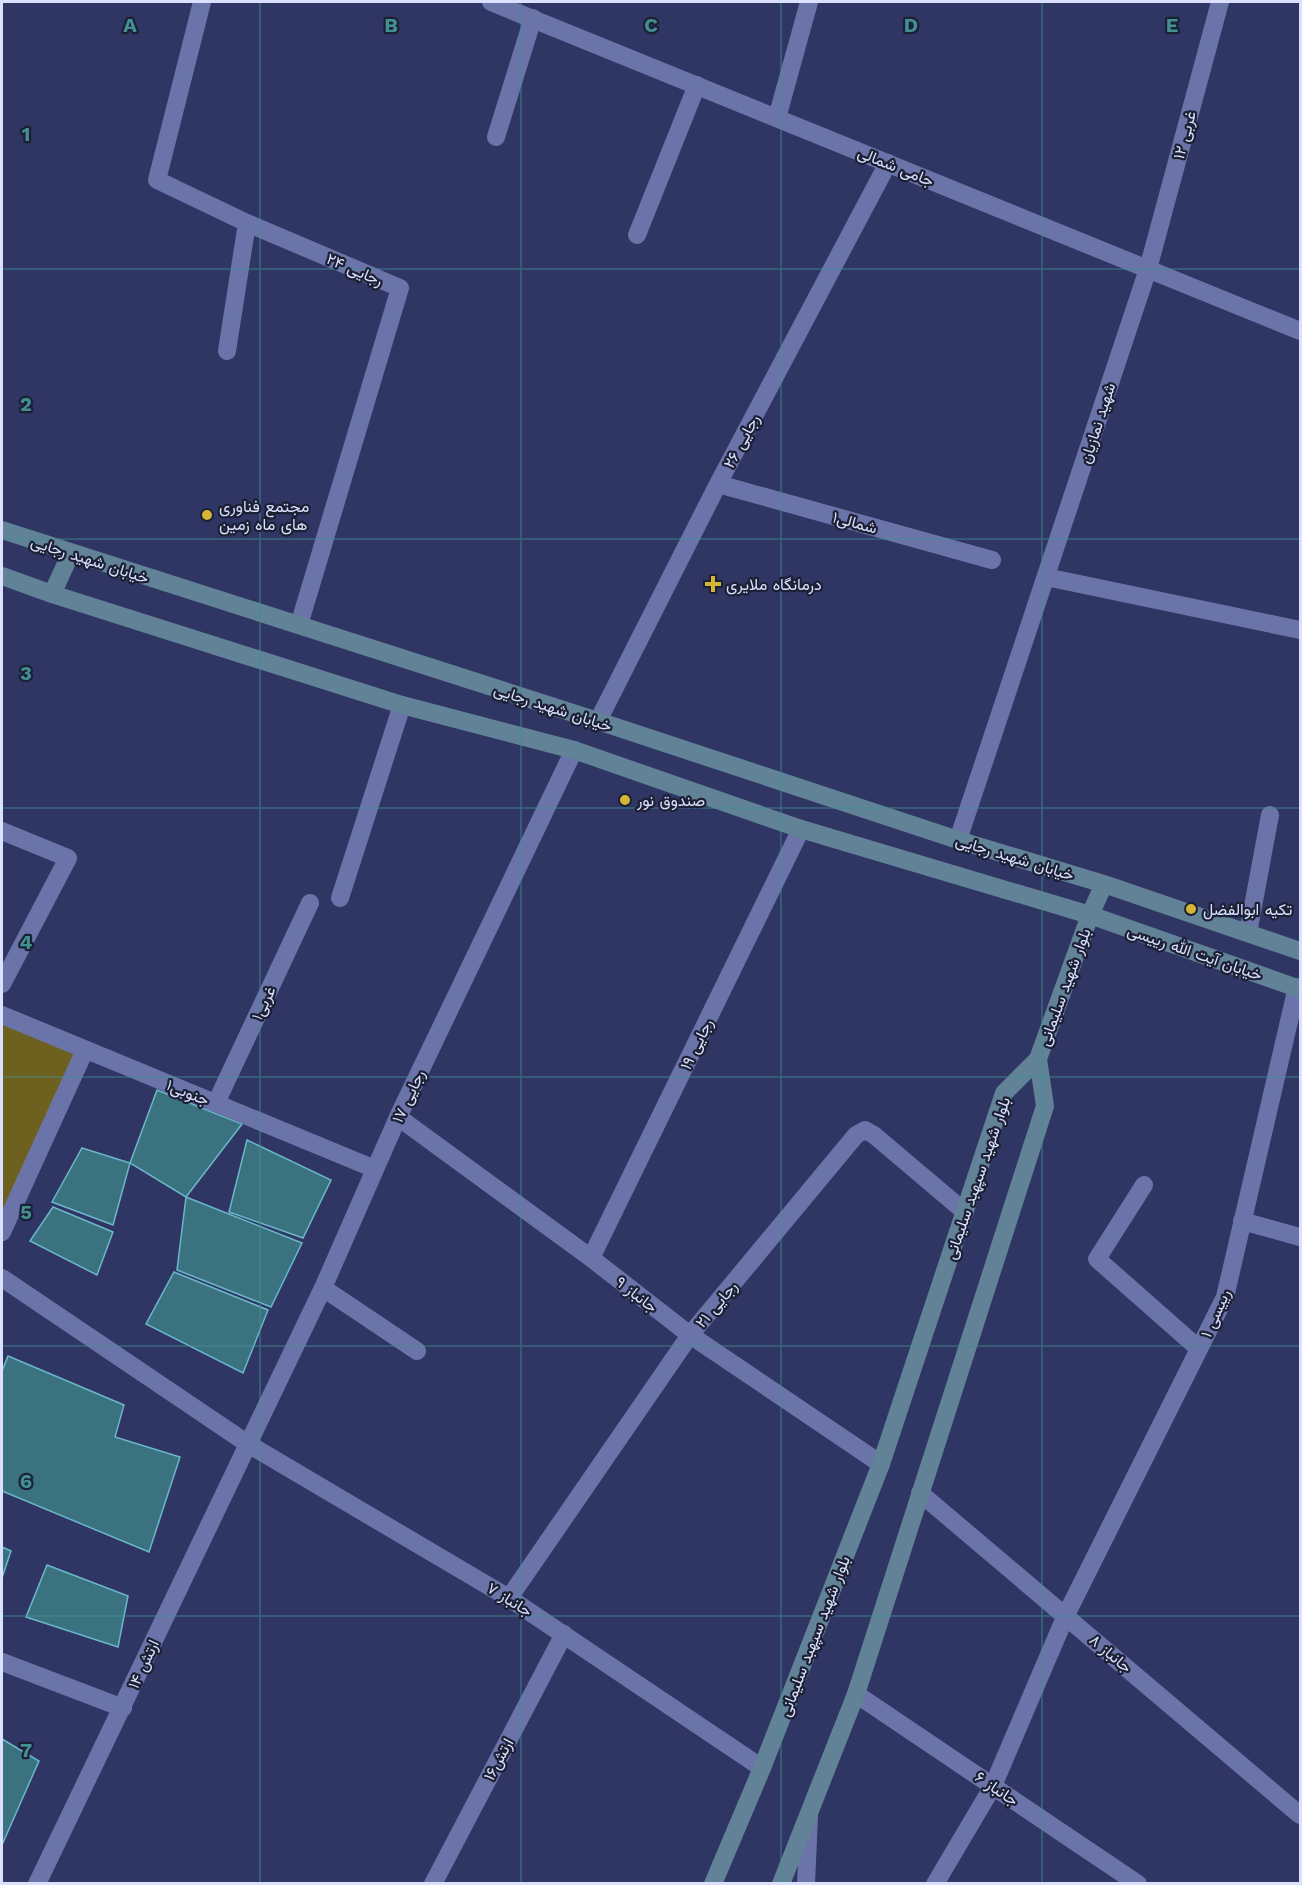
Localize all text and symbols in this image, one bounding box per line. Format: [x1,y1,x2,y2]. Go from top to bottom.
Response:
text: A [123,13,137,37]
text: B [384,13,398,37]
text: C [644,13,658,37]
text: D [904,13,918,37]
text: E [1166,13,1178,37]
street label: غربی ۱۲ [1169,109,1201,162]
text: 1 [22,122,30,146]
street label: جامی شمالی [855,143,937,191]
street label: رجایی ۲۴ [323,249,386,291]
street label: شهید نمازیان [1075,380,1120,466]
text: 2 [20,392,32,416]
street label: رجایی ۲۶ [719,411,764,472]
place label: مجتمع فناوری های ماه زمین [219,497,309,535]
street label: شمالی۱ [830,507,879,539]
marker: مجتمع فناوری های ماه زمین [200,508,214,522]
street label: خیابان شهید رجایی [28,531,152,589]
marker: درمانگاه ملایری [704,575,722,593]
place label: درمانگاه ملایری [726,575,822,595]
text: 3 [20,661,32,685]
street label: خیابان شهید رجایی [491,679,615,737]
place label: صندوق نور [636,791,705,811]
marker: صندوق نور [618,793,632,807]
street label: خیابان شهید رجایی [953,830,1077,886]
place label: تکیه ابوالفضل [1203,900,1292,920]
marker: تکیه ابوالفضل [1184,902,1198,916]
street label: خیابان آیت الله رییسی [1125,920,1265,985]
street label: بلوار شهید سلیمانی [1034,926,1095,1049]
text: 4 [20,930,33,954]
street label: غربی۱ [247,983,280,1024]
street label: رجایی ۱۹ [676,1016,718,1073]
street label: رجایی ۱۷ [388,1067,430,1126]
street label: جنوبی۱ [163,1075,212,1111]
street label: بلوار شهید سپهبد سلیمانی [941,1094,1016,1263]
text: 5 [20,1200,32,1224]
street label: جانباز ۹ [611,1272,662,1318]
street label: رجایی ۲۱ [691,1277,742,1332]
street label: رییسی ۱ [1196,1286,1235,1341]
text: 6 [20,1469,32,1493]
street label: بلوار شهید سپهبد سلیمانی [775,1553,856,1720]
street label: جانباز ۷ [483,1578,536,1622]
street label: جانباز ۸ [1085,1630,1136,1678]
street label: ارتش ۱۴ [124,1637,164,1692]
street label: ارتش۱۶ [479,1735,518,1784]
text: 7 [20,1738,32,1762]
street label: جانباز ۶ [971,1767,1022,1811]

